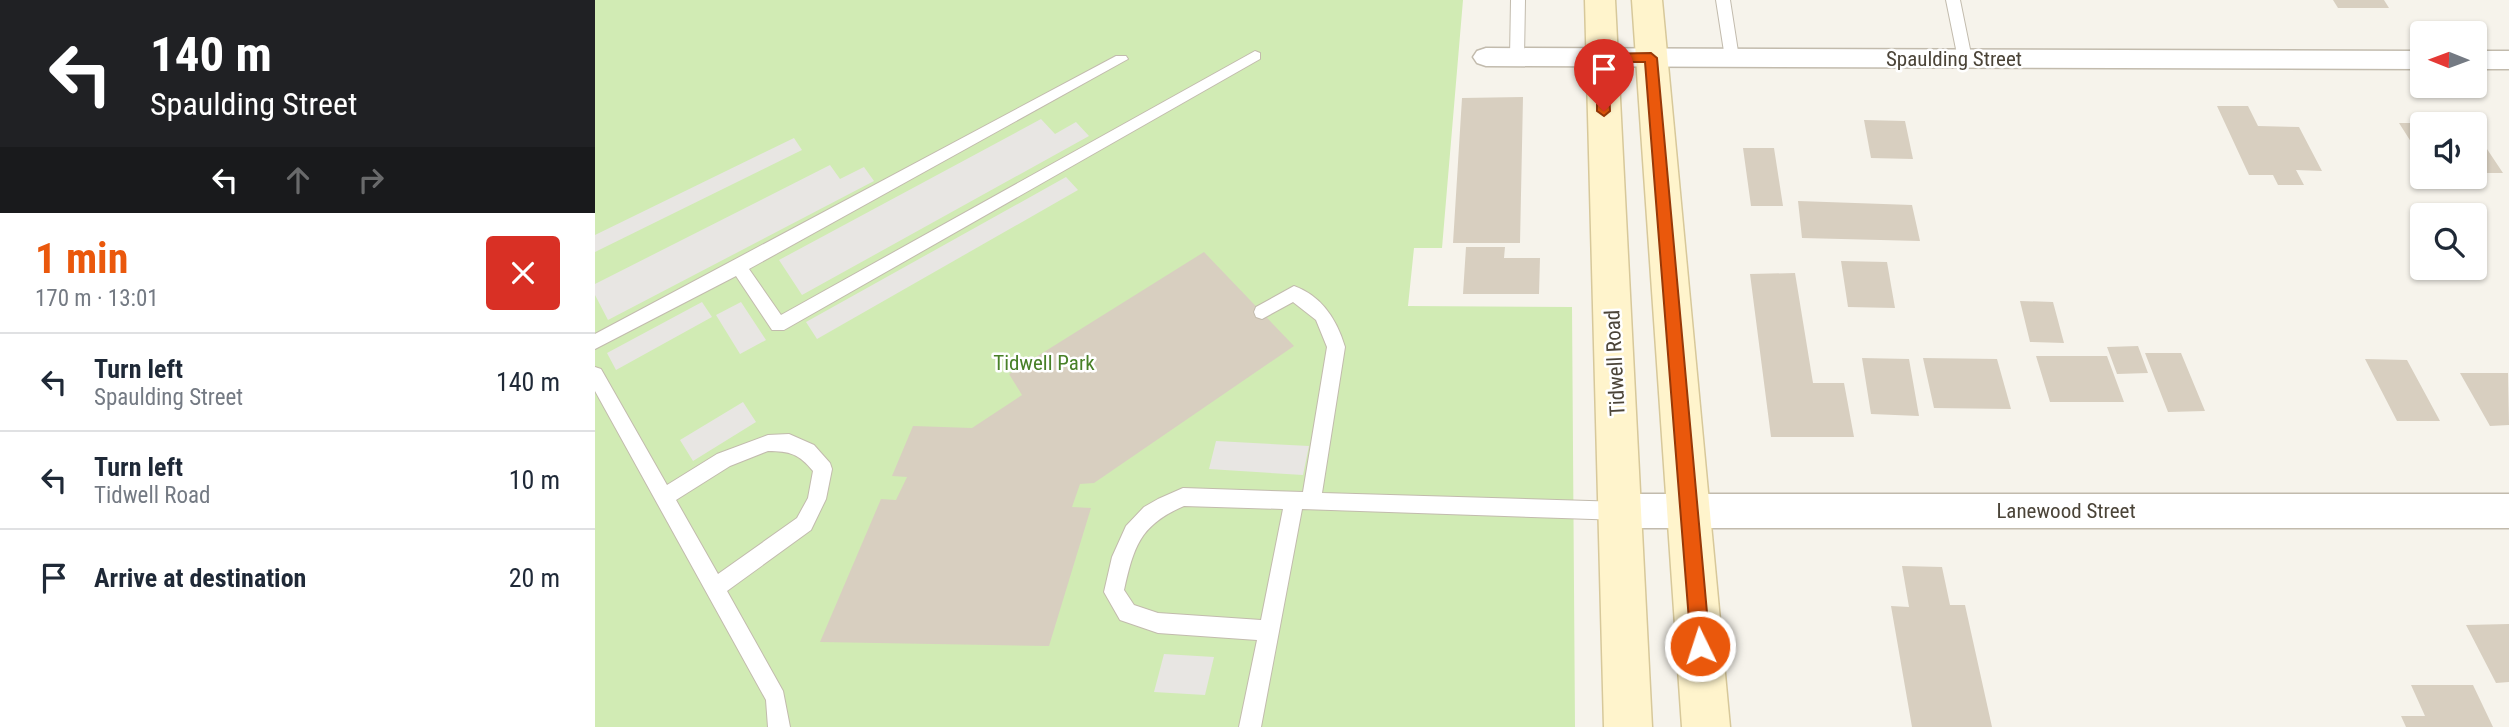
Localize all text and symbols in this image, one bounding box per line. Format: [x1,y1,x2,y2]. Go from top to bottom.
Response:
north arrow [2410,21,2487,98]
map controls [2410,21,2487,280]
text: 140 m [150,26,272,83]
icon: left [35,28,126,119]
pin [1574,39,1634,111]
street label: Spaulding Street [1886,47,2022,71]
icon: arrive [1585,50,1623,88]
text: Spaulding Street [150,85,357,123]
button: sound [2410,112,2487,189]
icon: left [206,161,244,199]
icon: ahead [279,161,317,199]
icon: right [352,161,390,199]
button: search [2410,203,2487,280]
text: 1 min [35,234,128,283]
button: close [486,236,560,310]
text: 170 m · 13:01 [35,285,159,312]
street label: Tidwell Road [1600,309,1630,417]
park label: Tidwell Park [993,351,1095,375]
text: Turn left [94,354,183,384]
icon: left [35,363,73,401]
text: 140 m [496,367,560,397]
text: Spaulding Street [94,384,243,411]
text: Turn left [94,452,183,482]
icon: left [35,461,73,499]
text: 10 m [509,465,560,495]
text: Tidwell Road [94,482,210,509]
street label: Lanewood Street [1996,499,2136,523]
icon: arrive [35,559,73,597]
text: Arrive at destination [94,563,306,593]
text: 20 m [509,563,560,593]
position arrow [1663,609,1737,683]

